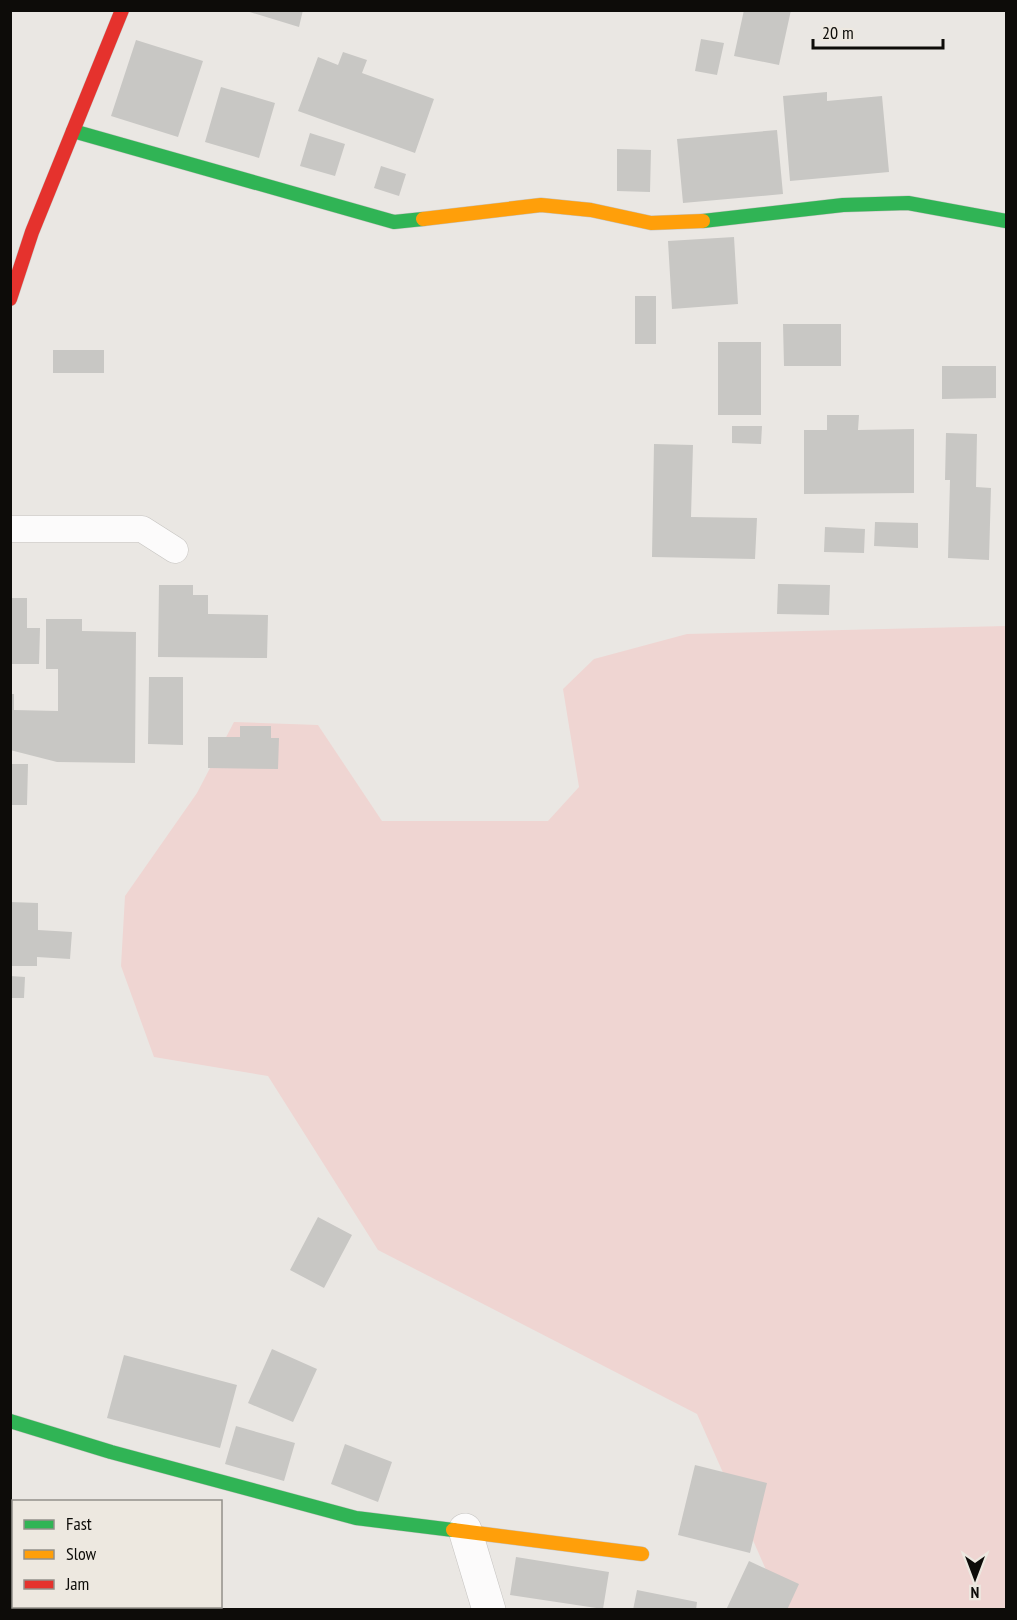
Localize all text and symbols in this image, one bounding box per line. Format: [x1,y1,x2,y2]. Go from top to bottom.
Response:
scale bar [813,12,944,50]
text: 20 m [822,21,854,44]
legend [12,1500,222,1608]
text: Fast [66,1512,92,1535]
text: Slow [66,1542,97,1565]
north arrow [945,1548,1005,1608]
text: Jam [65,1572,89,1595]
text: N [971,1583,979,1603]

